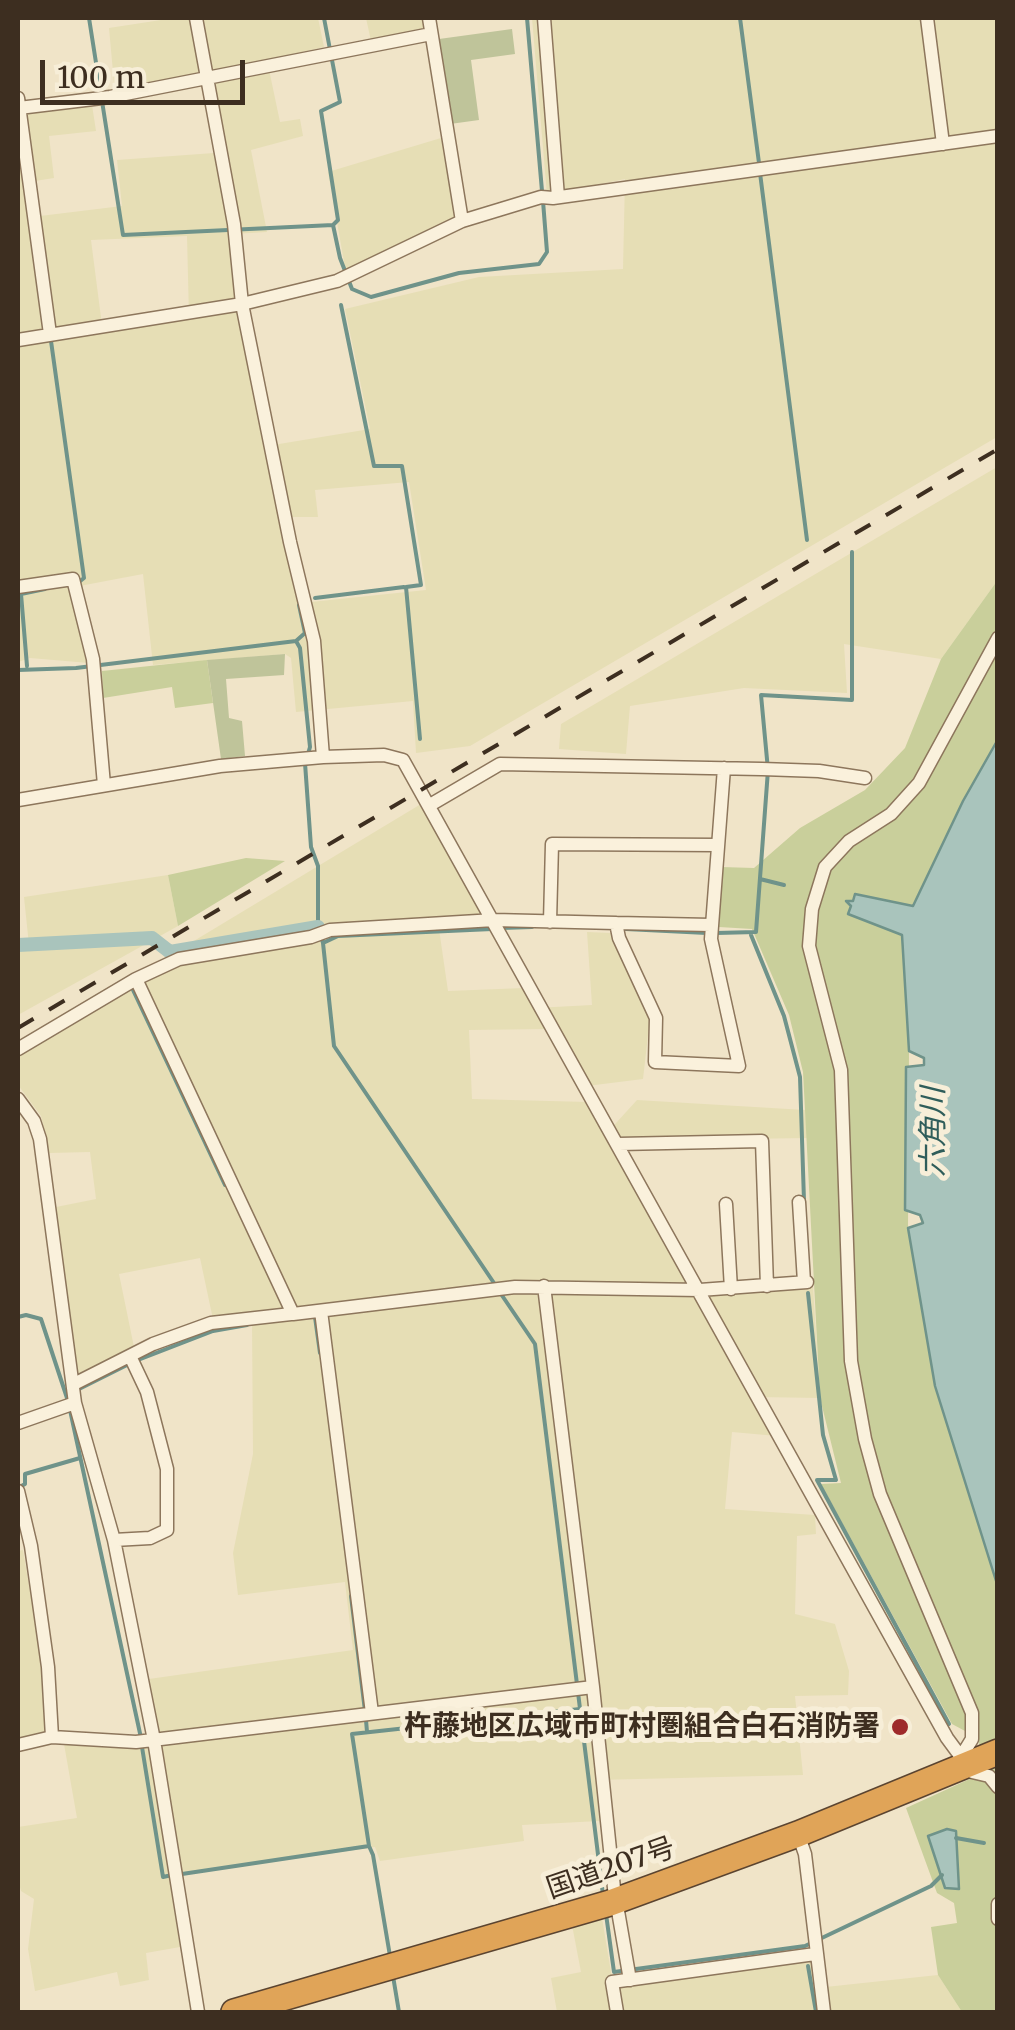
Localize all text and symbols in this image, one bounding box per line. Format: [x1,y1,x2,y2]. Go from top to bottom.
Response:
scale bar [45,40,250,102]
text: 100 m [57,58,145,96]
water label: 六角川 [917,1087,953,1177]
place label: 杵藤地区広域市町村圏組合白石消防署 [404,1710,880,1744]
marker: 杵藤地区広域市町村圏組合白石消防署 [889,1716,911,1738]
street label: 国道207号 [542,1831,680,1907]

